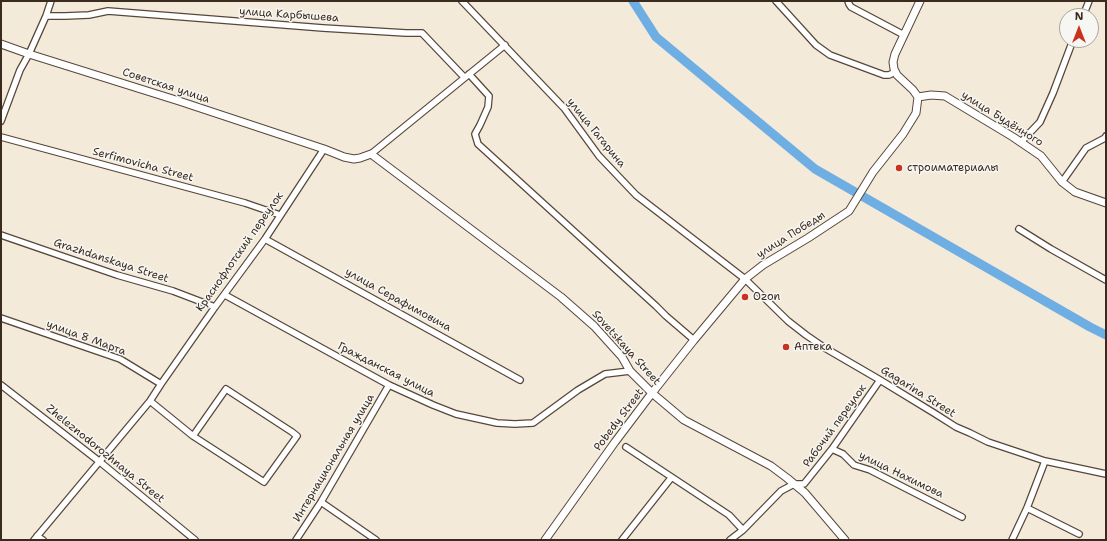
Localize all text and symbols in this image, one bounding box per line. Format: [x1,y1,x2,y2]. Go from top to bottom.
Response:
street label: улица Карбышева [239,5,339,25]
north arrow [1059,8,1099,48]
text: N [1075,9,1083,24]
street label: Советская улица [121,66,211,106]
street label: улица Будённого [959,89,1045,149]
street label: улица Гагарина [564,96,628,170]
street label: Serfimovicha Street [91,145,195,185]
place label: строиматериалы [907,161,999,175]
marker: строиматериалы [894,163,904,173]
street label: Краснофлотский переулок [194,190,286,314]
street label: улица Победы [754,209,828,261]
street label: Grazhdanskaya Street [52,236,170,286]
street label: улица Серафимовича [343,265,453,335]
place label: Ozon [753,290,780,304]
marker: Ozon [740,292,750,302]
street label: Sovetskaya Street [589,308,663,388]
street label: улица 8 Марта [44,317,128,359]
street label: Гражданская улица [335,340,437,400]
place label: Аптека [794,340,832,354]
marker: Аптека [781,342,791,352]
street label: Gagarina Street [878,364,958,420]
street label: Рабочий переулок [800,382,870,470]
street label: Pobedy Street [591,386,647,454]
street label: Интернациональная улица [291,392,377,524]
street label: Zheleznodorozhnaya Street [43,402,167,506]
street label: улица Нахимова [857,449,945,501]

